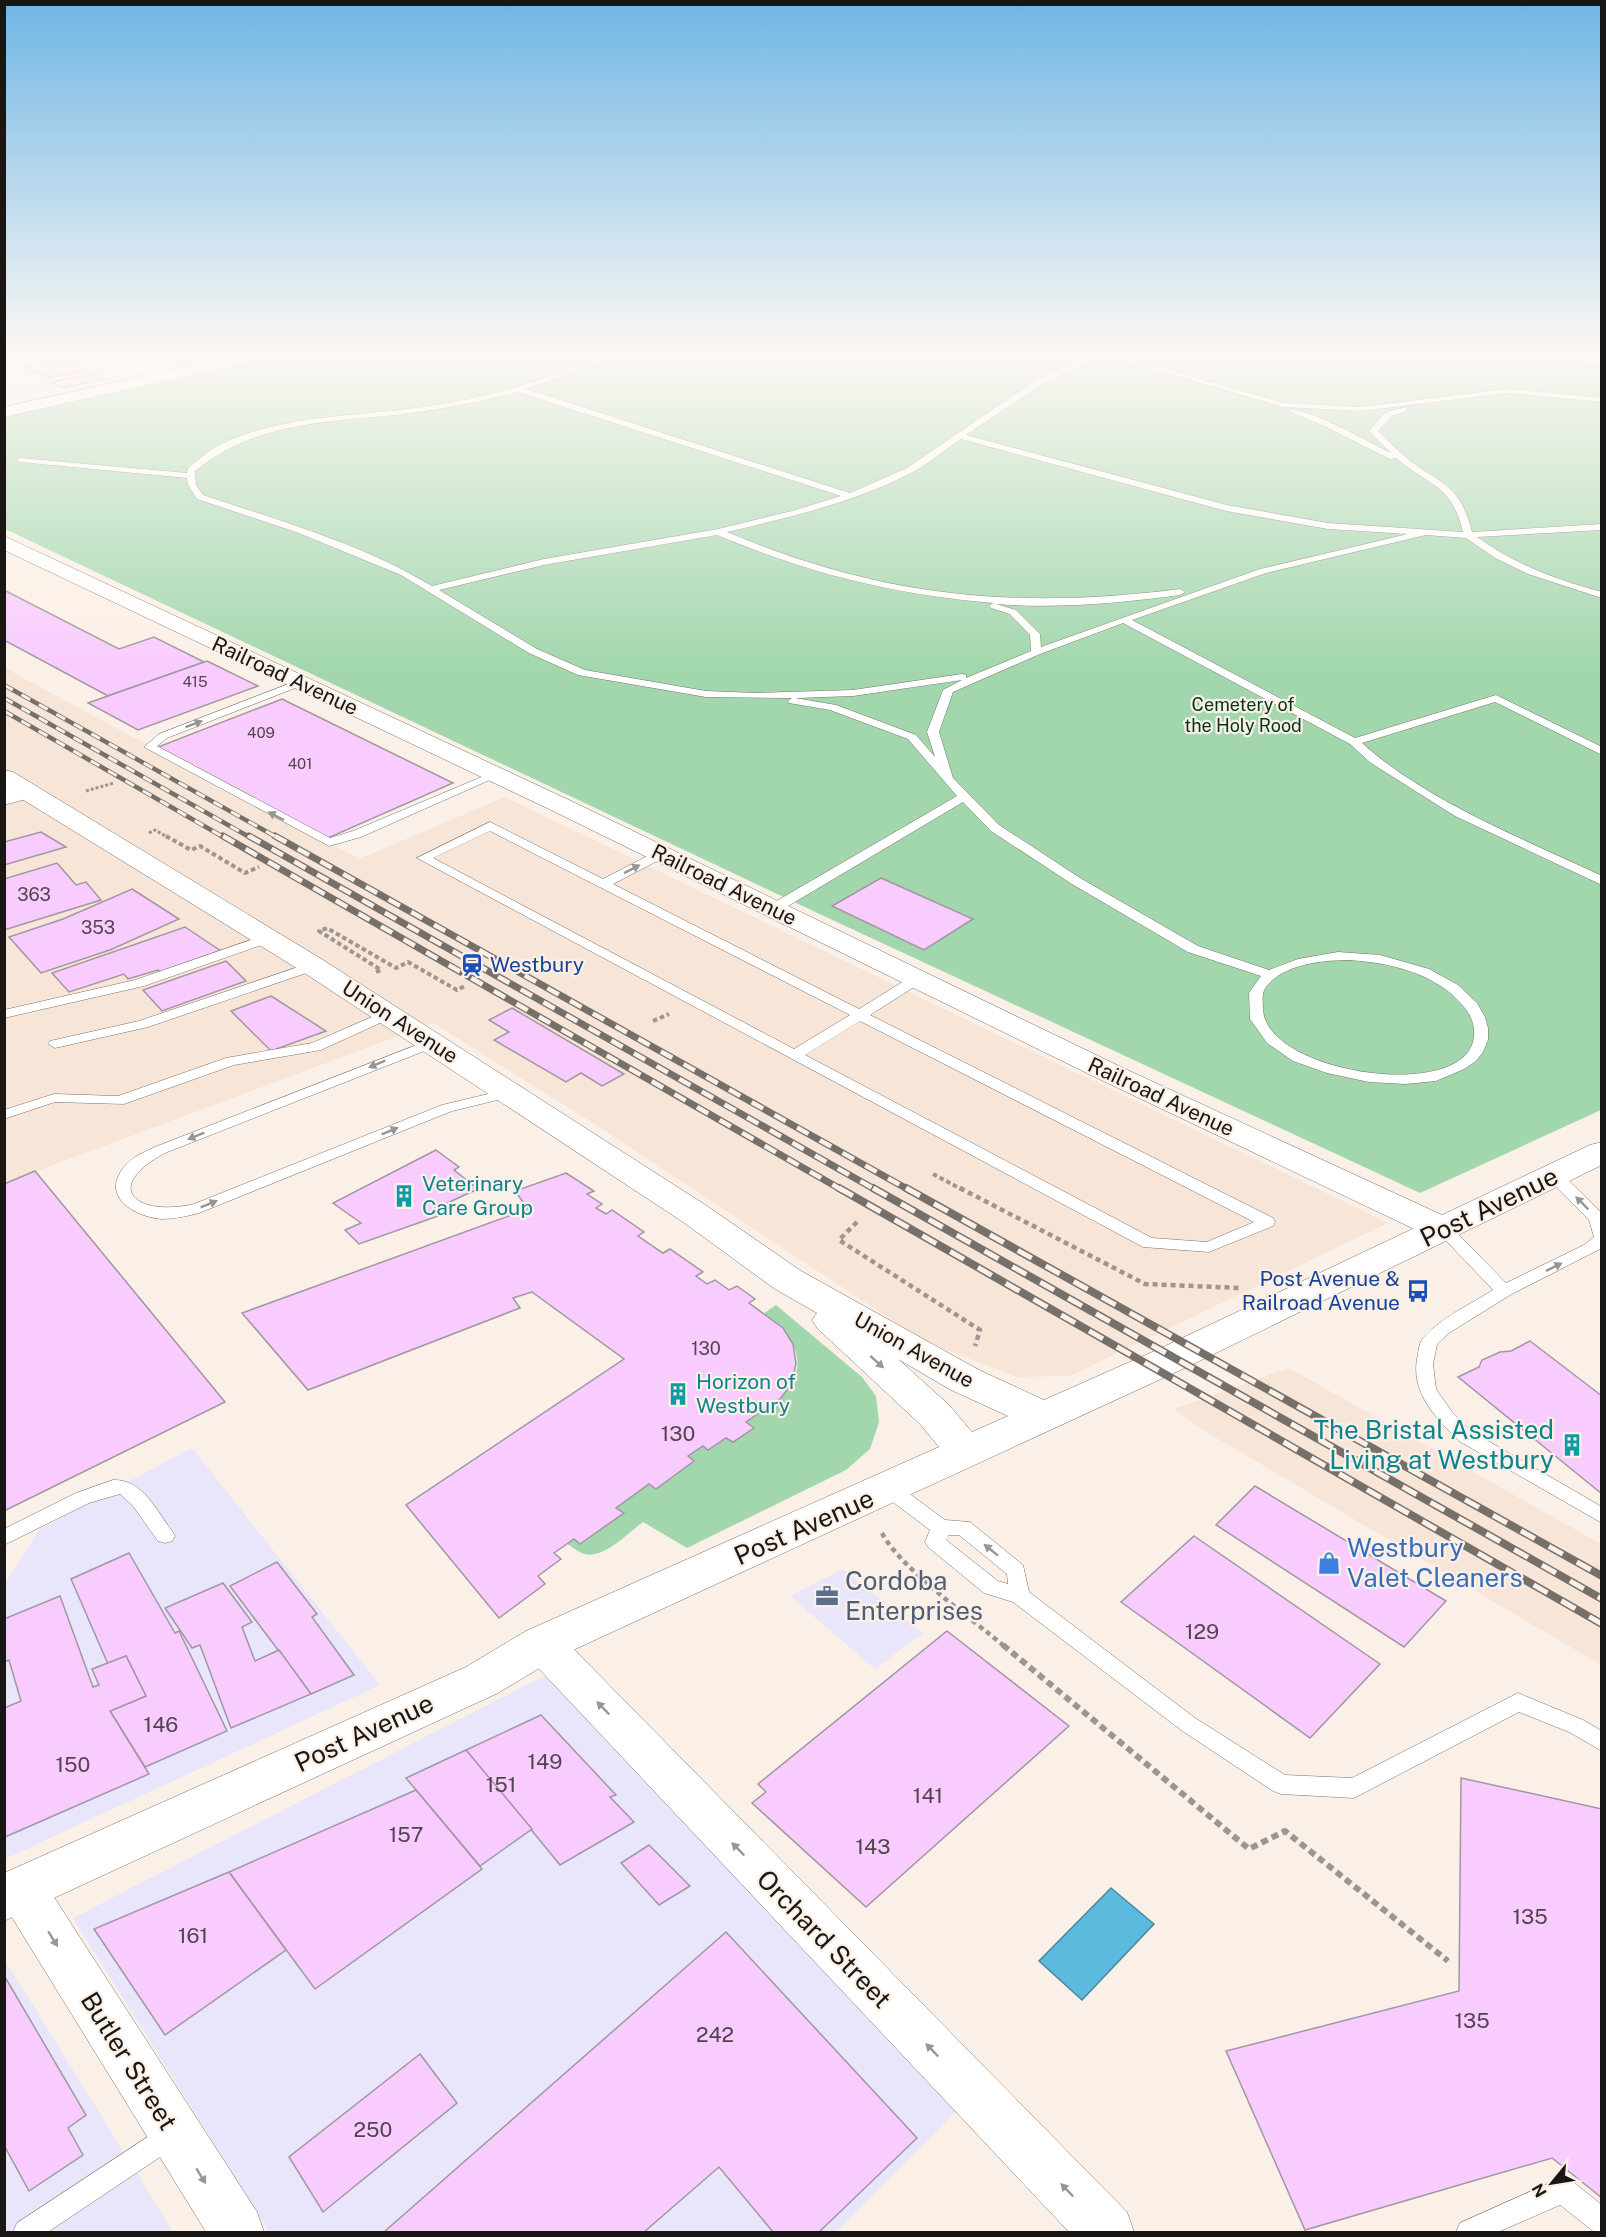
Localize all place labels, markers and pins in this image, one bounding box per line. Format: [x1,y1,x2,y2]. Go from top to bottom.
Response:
station icon: Westbury [459,952,485,978]
place label: Westbury [490,952,584,977]
place label: Veterinary Care Group [422,1171,533,1220]
building icon: Veterinary Care Group [391,1183,417,1209]
place label: Post Avenue & Railroad Avenue [1242,1266,1400,1315]
bus stop icon: Post Avenue & Railroad Avenue [1405,1278,1431,1304]
place label: Horizon of Westbury [696,1369,796,1418]
building icon: Horizon of Westbury [665,1381,691,1407]
place label: The Bristal Assisted Living at Westbury [1314,1414,1554,1475]
building icon: The Bristal Assisted Living at Westbury [1559,1432,1585,1458]
place label: Westbury Valet Cleaners [1347,1532,1523,1593]
shop icon: Westbury Valet Cleaners [1316,1550,1342,1576]
place label: Cordoba Enterprises [845,1565,983,1626]
office icon: Cordoba Enterprises [814,1583,840,1609]

